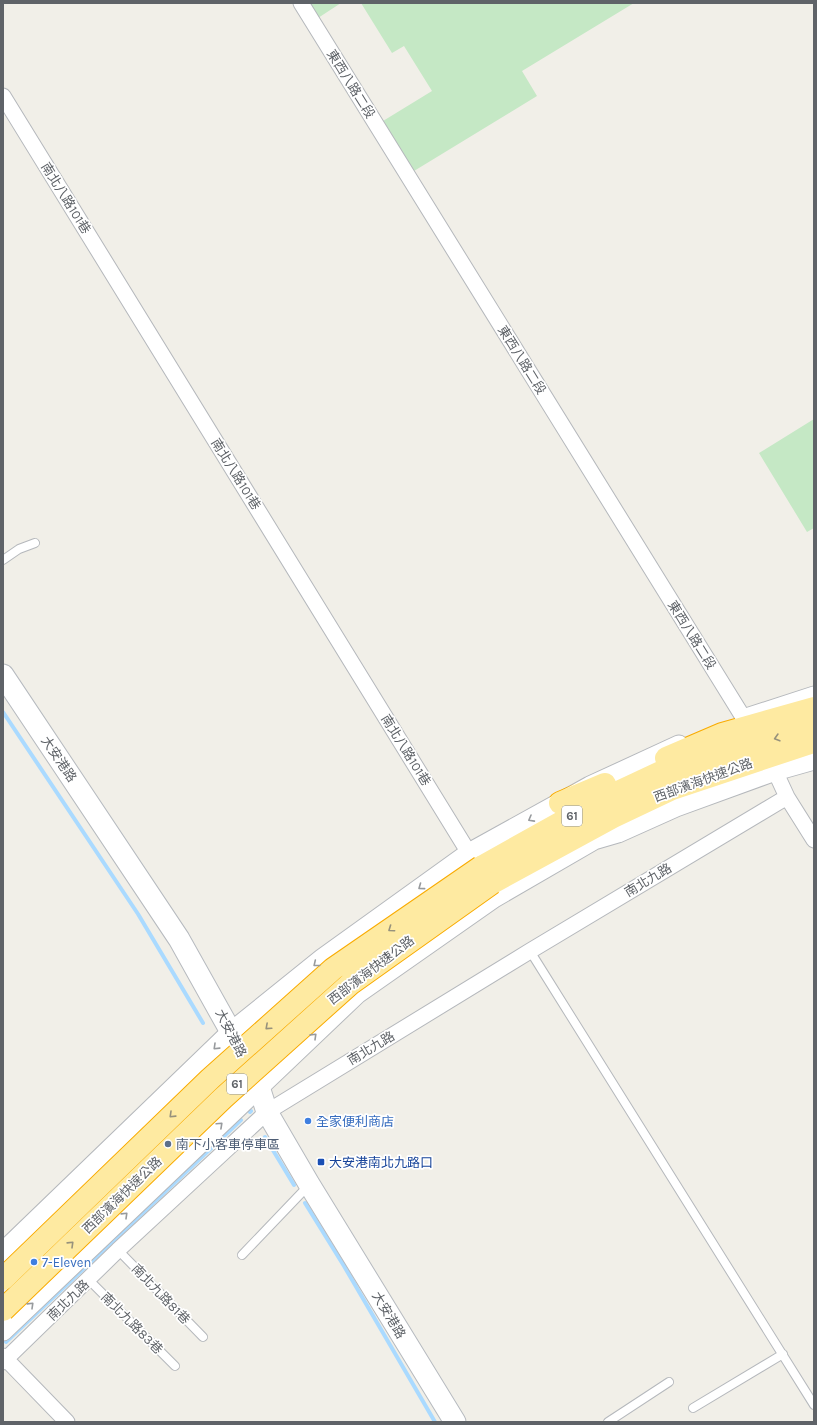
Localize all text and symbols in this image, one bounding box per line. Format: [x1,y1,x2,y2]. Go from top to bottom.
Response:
street label: 東西八路二段 [324,47,378,121]
street label: 南北八路101巷 [38,160,94,236]
street label: 東西八路二段 [495,323,549,397]
street label: 南北八路101巷 [208,436,264,512]
street label: 東西八路二段 [665,598,719,672]
street label: 南北八路101巷 [378,712,434,788]
street label: 大安港路 [38,733,80,785]
one-way arrow [773,733,780,742]
street label: 西部濱海快速公路 [652,755,754,805]
road number: 61 [562,806,582,826]
one-way arrow [528,814,535,821]
street label: 南北九路 [622,860,674,900]
one-way arrow [418,882,425,890]
one-way arrow [388,924,395,932]
street label: 西部濱海快速公路 [325,933,417,1007]
one-way arrow [313,959,320,966]
street label: 大安港路 [213,1006,249,1060]
one-way arrow [265,1023,272,1030]
street label: 南北九路 [345,1028,397,1068]
one-way arrow [309,1033,317,1040]
one-way arrow [213,1042,221,1050]
road number: 61 [227,1074,247,1094]
one-way arrow [169,1110,177,1118]
place label: 全家便利商店 [316,1114,394,1129]
marker: 全家便利商店 [303,1116,313,1126]
one-way arrow [215,1123,223,1130]
place label: 南下小客車停車區 [176,1137,280,1152]
marker: 南下小客車停車區 [163,1139,173,1149]
street label: 西部濱海快速公路 [79,1153,165,1237]
place label: 大安港南北九路口 [329,1155,433,1170]
marker: 大安港南北九路口 [316,1157,326,1167]
one-way arrow [120,1212,128,1220]
one-way arrow [66,1241,74,1249]
place label: 7-Eleven [42,1255,91,1270]
marker: 7-Eleven [29,1257,39,1267]
street label: 南北九路81巷 [129,1261,193,1327]
street label: 南北九路 [44,1277,92,1323]
street label: 南北九路83巷 [98,1289,166,1357]
street label: 大安港路 [369,1289,409,1341]
one-way arrow [26,1302,34,1309]

